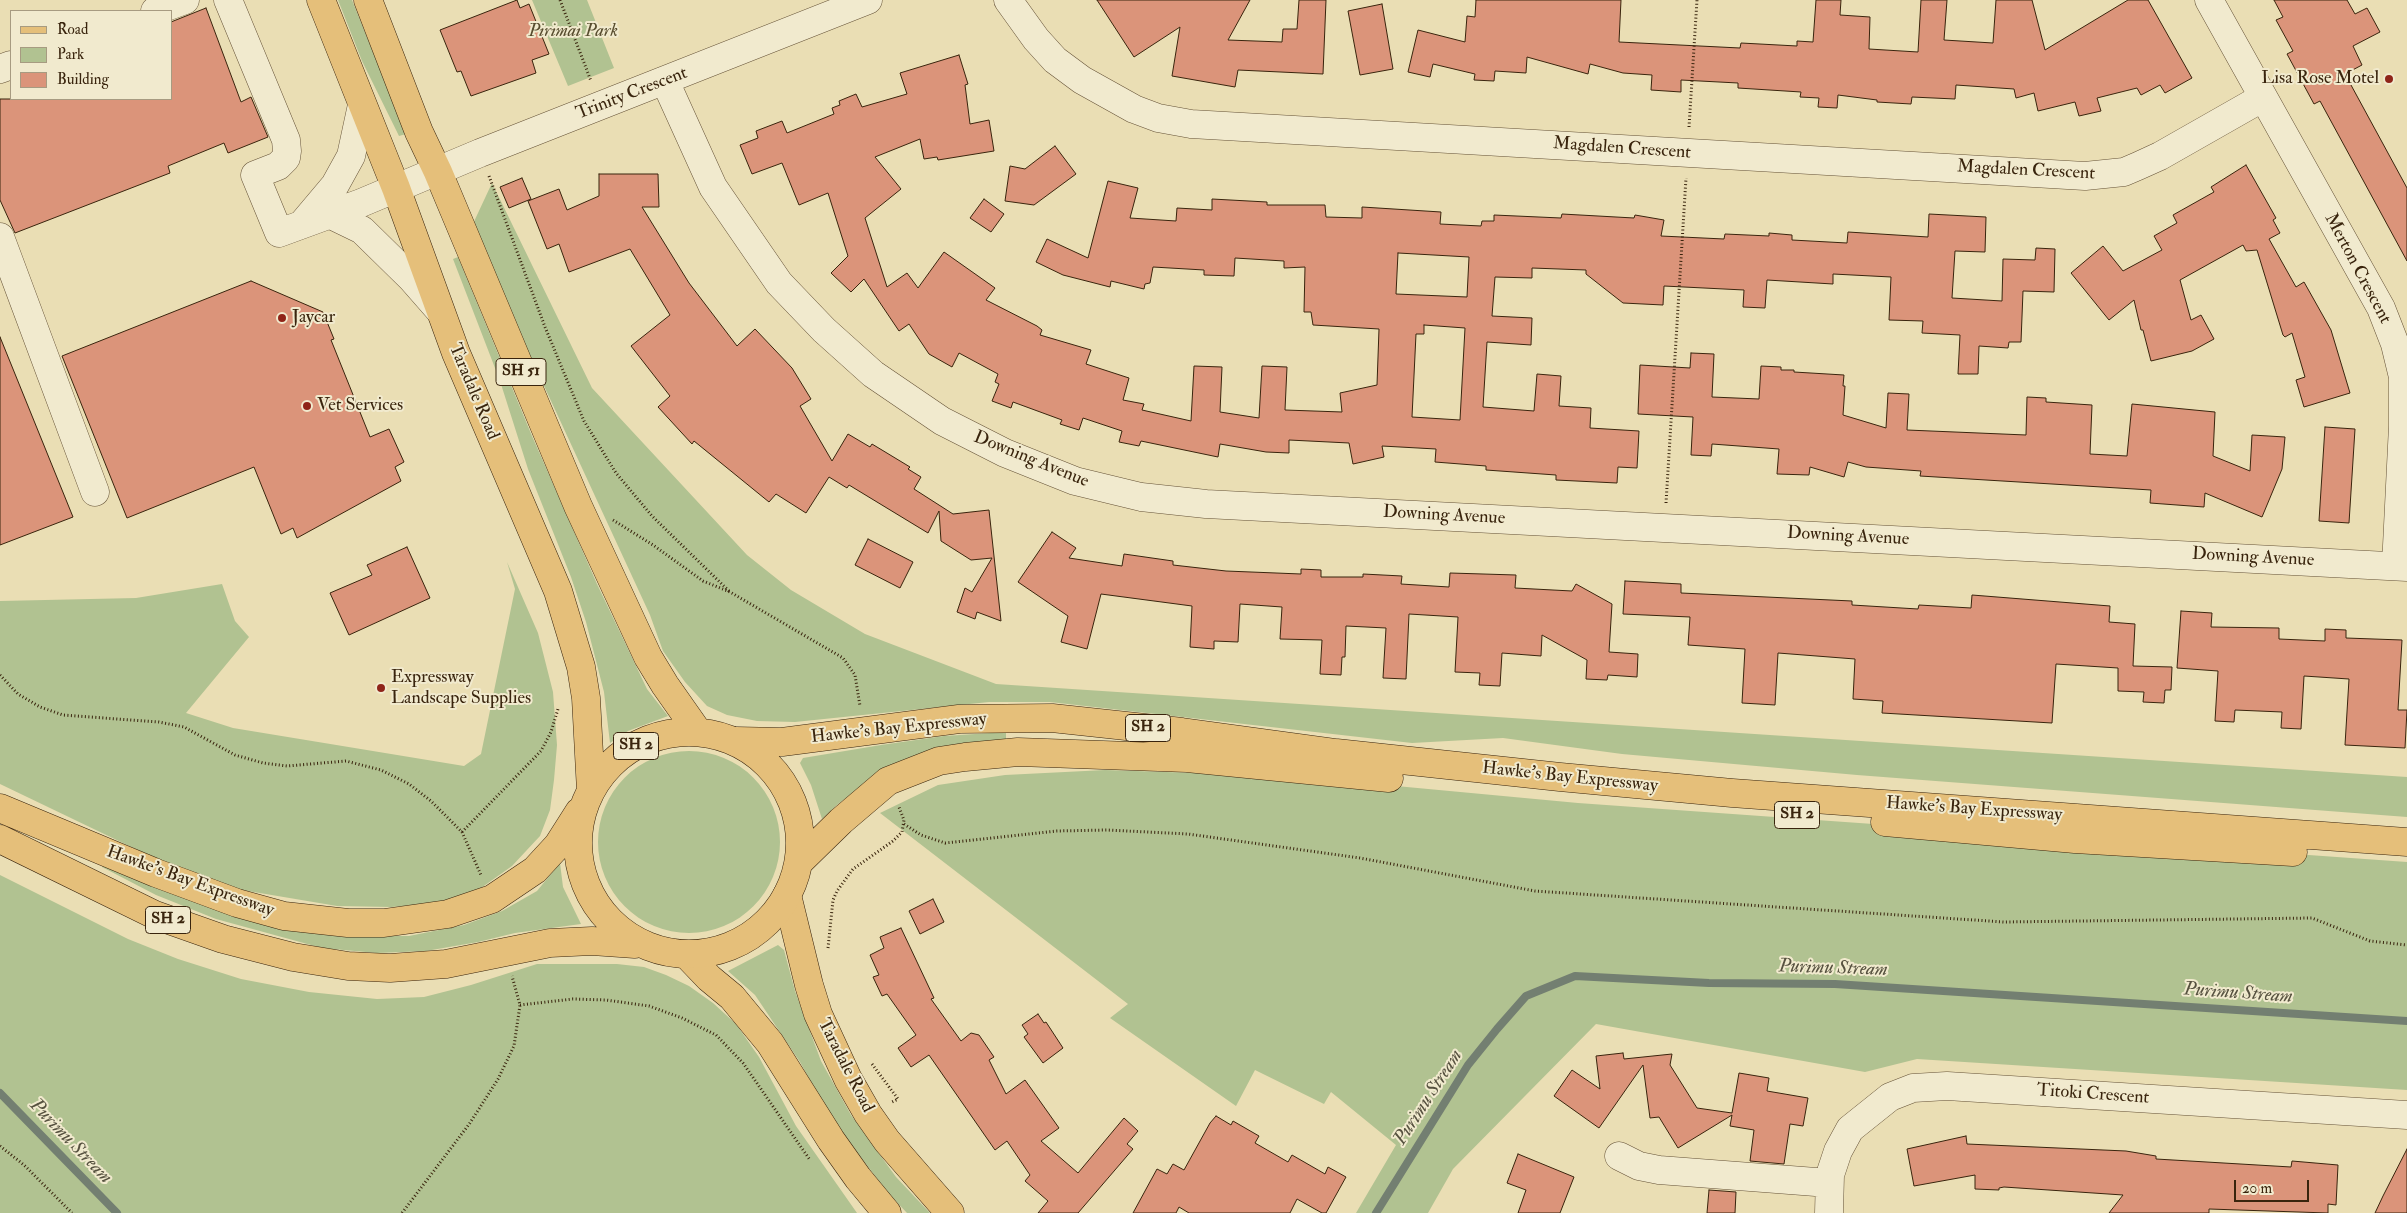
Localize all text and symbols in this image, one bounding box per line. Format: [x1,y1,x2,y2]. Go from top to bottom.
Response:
legend [10,10,172,100]
text: Road [57,20,88,39]
park label: Pirimai Park [528,21,618,43]
text: Park [57,45,84,64]
street label: Trinity Crescent [573,63,691,125]
place label: Lisa Rose Motel [2261,68,2379,90]
text: Building [57,70,109,89]
marker: Lisa Rose Motel [2383,73,2395,85]
street label: Magdalen Crescent [1552,133,1692,165]
street label: Magdalen Crescent [1956,157,2096,185]
street label: Merton Crescent [2319,210,2395,328]
place label: Jaycar [292,307,335,329]
marker: Jaycar [276,312,288,324]
street label: Taradale Road [443,341,503,443]
road number: SH 51 [496,358,546,386]
place label: Vet Services [317,395,403,417]
marker: Vet Services [301,400,313,412]
street label: Downing Avenue [970,427,1092,493]
street label: Downing Avenue [1382,502,1506,530]
street label: Downing Avenue [1786,523,1910,551]
street label: Downing Avenue [2191,544,2315,572]
place label: Expressway Landscape Supplies [391,667,531,710]
marker: Expressway Landscape Supplies [375,682,387,694]
street label: Hawke's Bay Expressway [810,709,988,749]
road number: SH 2 [1126,714,1170,741]
road number: SH 2 [614,732,658,759]
street label: Hawke's Bay Expressway [1481,758,1659,798]
street label: Hawke's Bay Expressway [1885,793,2063,827]
road number: SH 2 [1774,802,1820,828]
street label: Hawke's Bay Expressway [103,842,277,922]
road number: SH 2 [146,906,190,934]
water label: Purimu Stream [1778,956,1888,982]
water label: Purimu Stream [2183,979,2293,1009]
street label: Taradale Road [812,1015,878,1117]
water label: Purimu Stream [1390,1046,1468,1150]
street label: Titoki Crescent [2036,1080,2150,1110]
water label: Purimu Stream [24,1095,116,1189]
scale bar [2237,1170,2312,1202]
text: 20 m [2242,1179,2272,1198]

